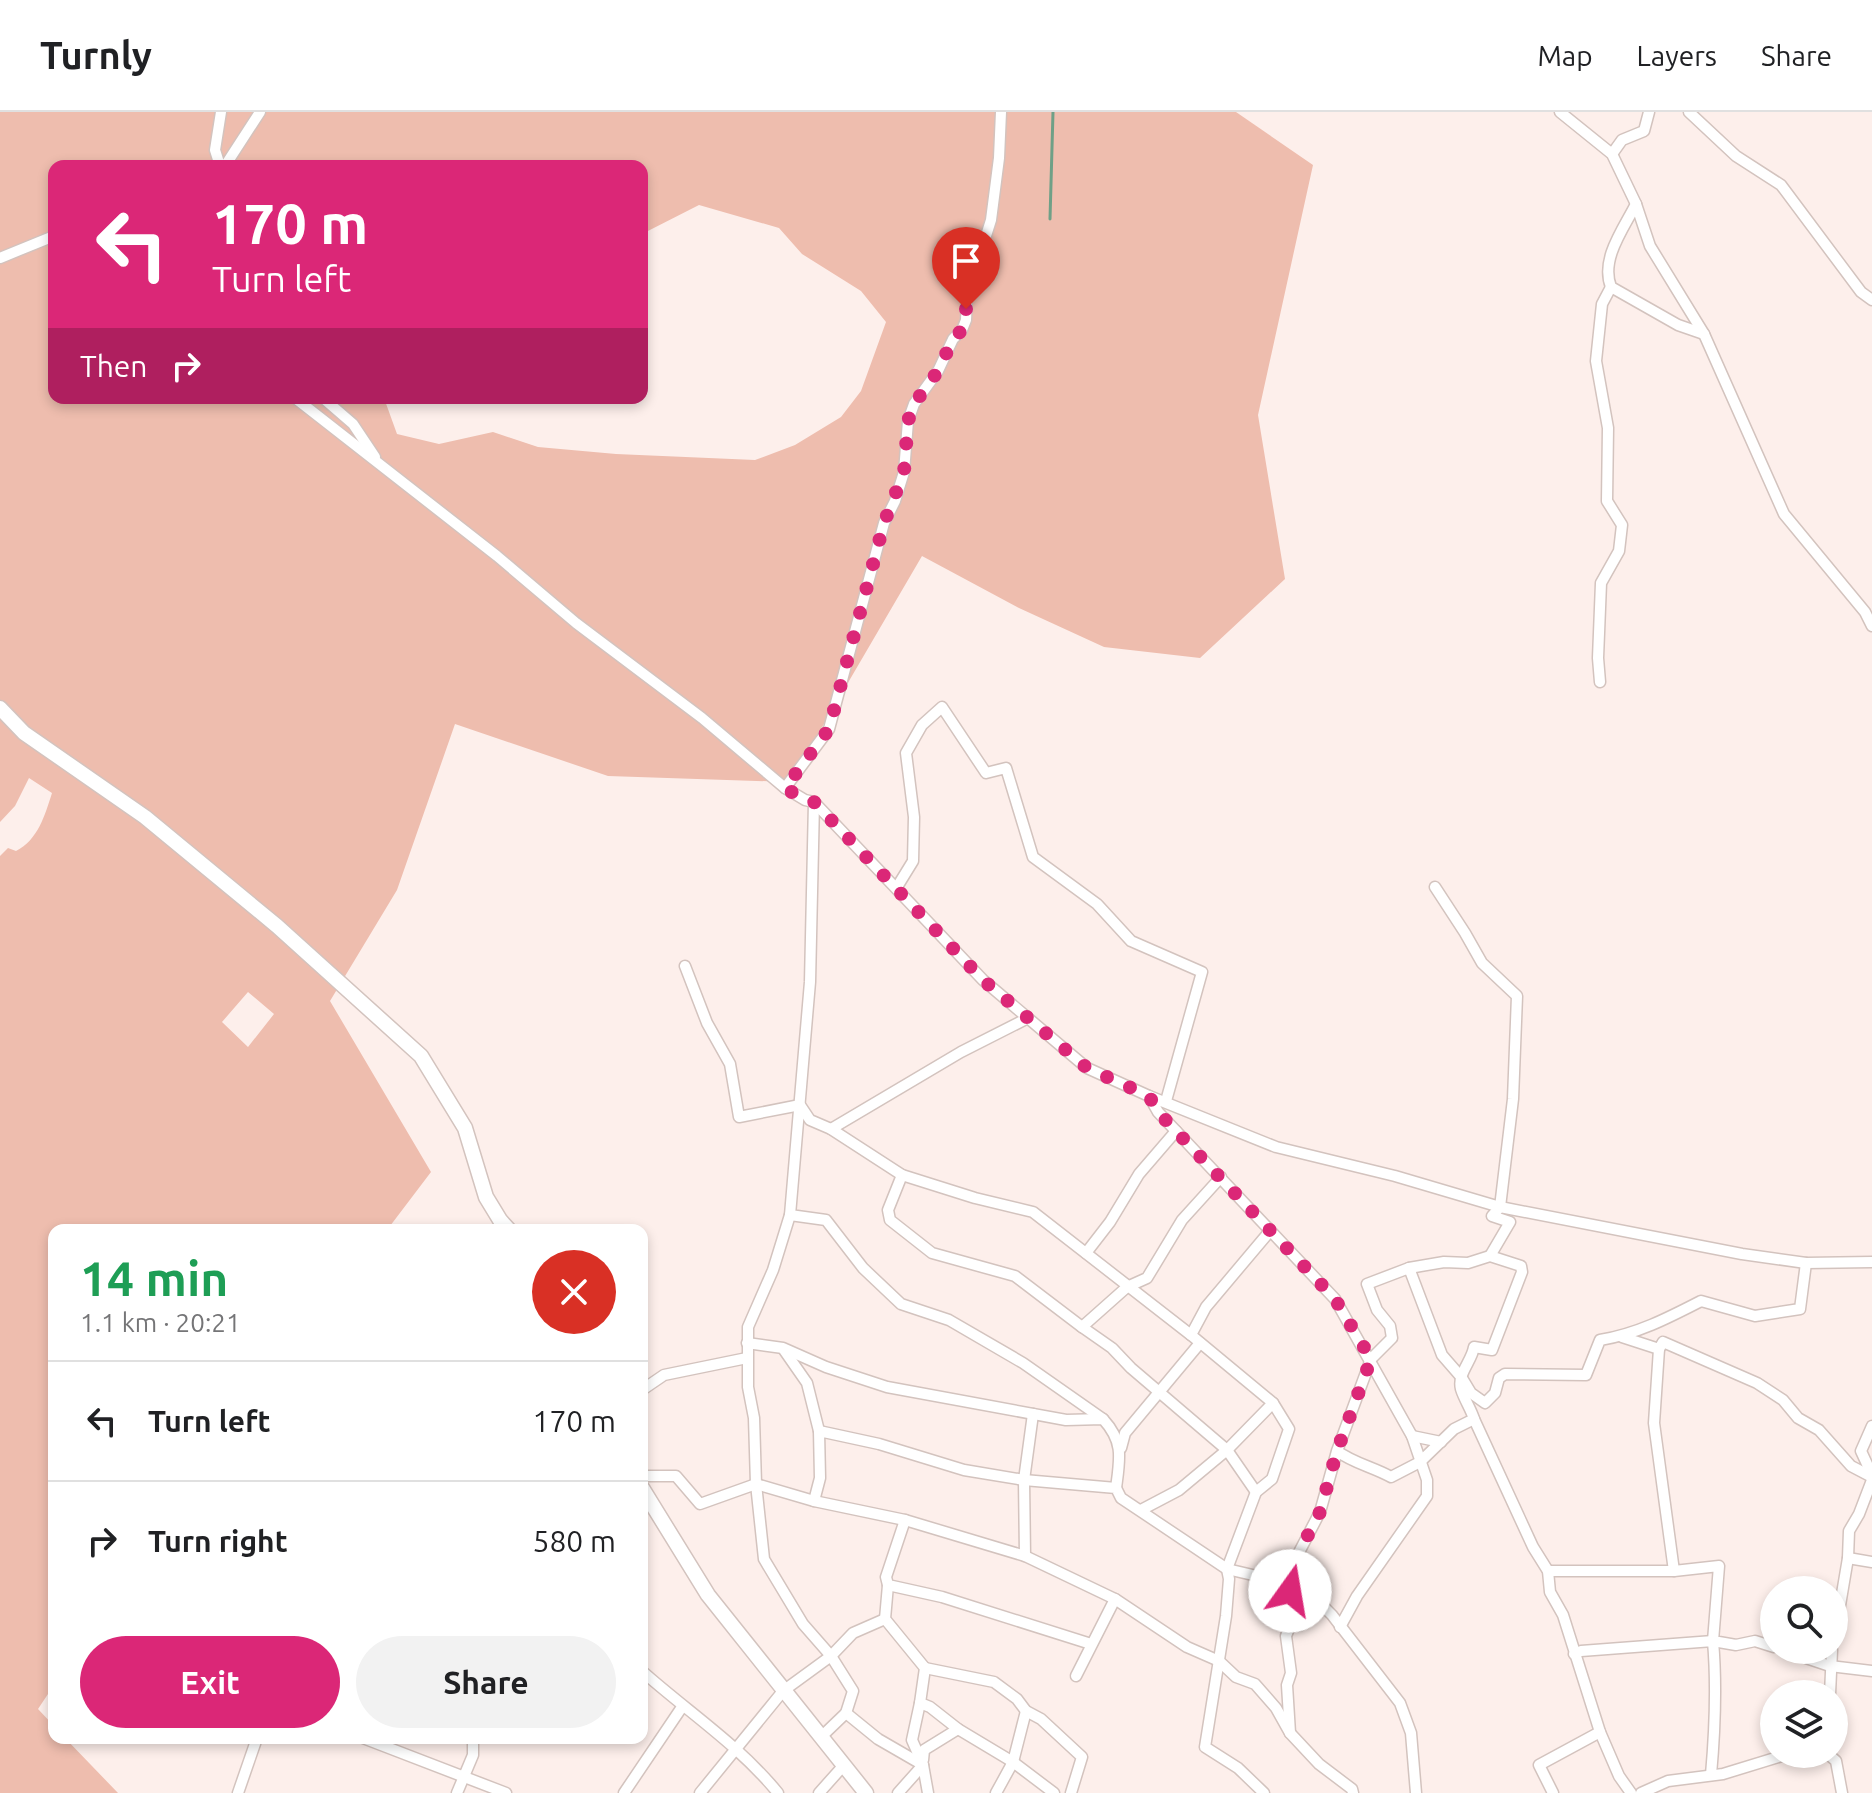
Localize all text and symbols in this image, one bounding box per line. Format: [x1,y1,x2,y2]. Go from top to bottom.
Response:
text: Turnly [40,34,152,76]
text: Map [1537,40,1593,71]
text: Layers [1637,40,1717,71]
text: Share [1761,40,1832,71]
icon: left [80,192,184,296]
text: 170 m [212,192,368,255]
pin [932,227,1000,309]
icon: arrive [944,239,988,283]
text: Turn left [212,258,351,299]
icon: right [164,344,208,388]
text: Then [80,349,148,383]
button: close [532,1250,616,1334]
text: 14 min [80,1251,228,1305]
text: 1.1 km · 20:21 [80,1308,241,1337]
icon: left [80,1399,124,1443]
text: Turn left [148,1404,270,1438]
text: 170 m [532,1404,616,1438]
icon: right [80,1519,124,1563]
text: Turn right [148,1524,288,1558]
text: 580 m [532,1524,616,1558]
position arrow [1248,1549,1332,1633]
map controls [1760,1576,1848,1768]
button: search [1760,1576,1848,1664]
button: Exit [80,1636,340,1728]
button: Share [356,1636,616,1728]
button: layers [1760,1680,1848,1768]

